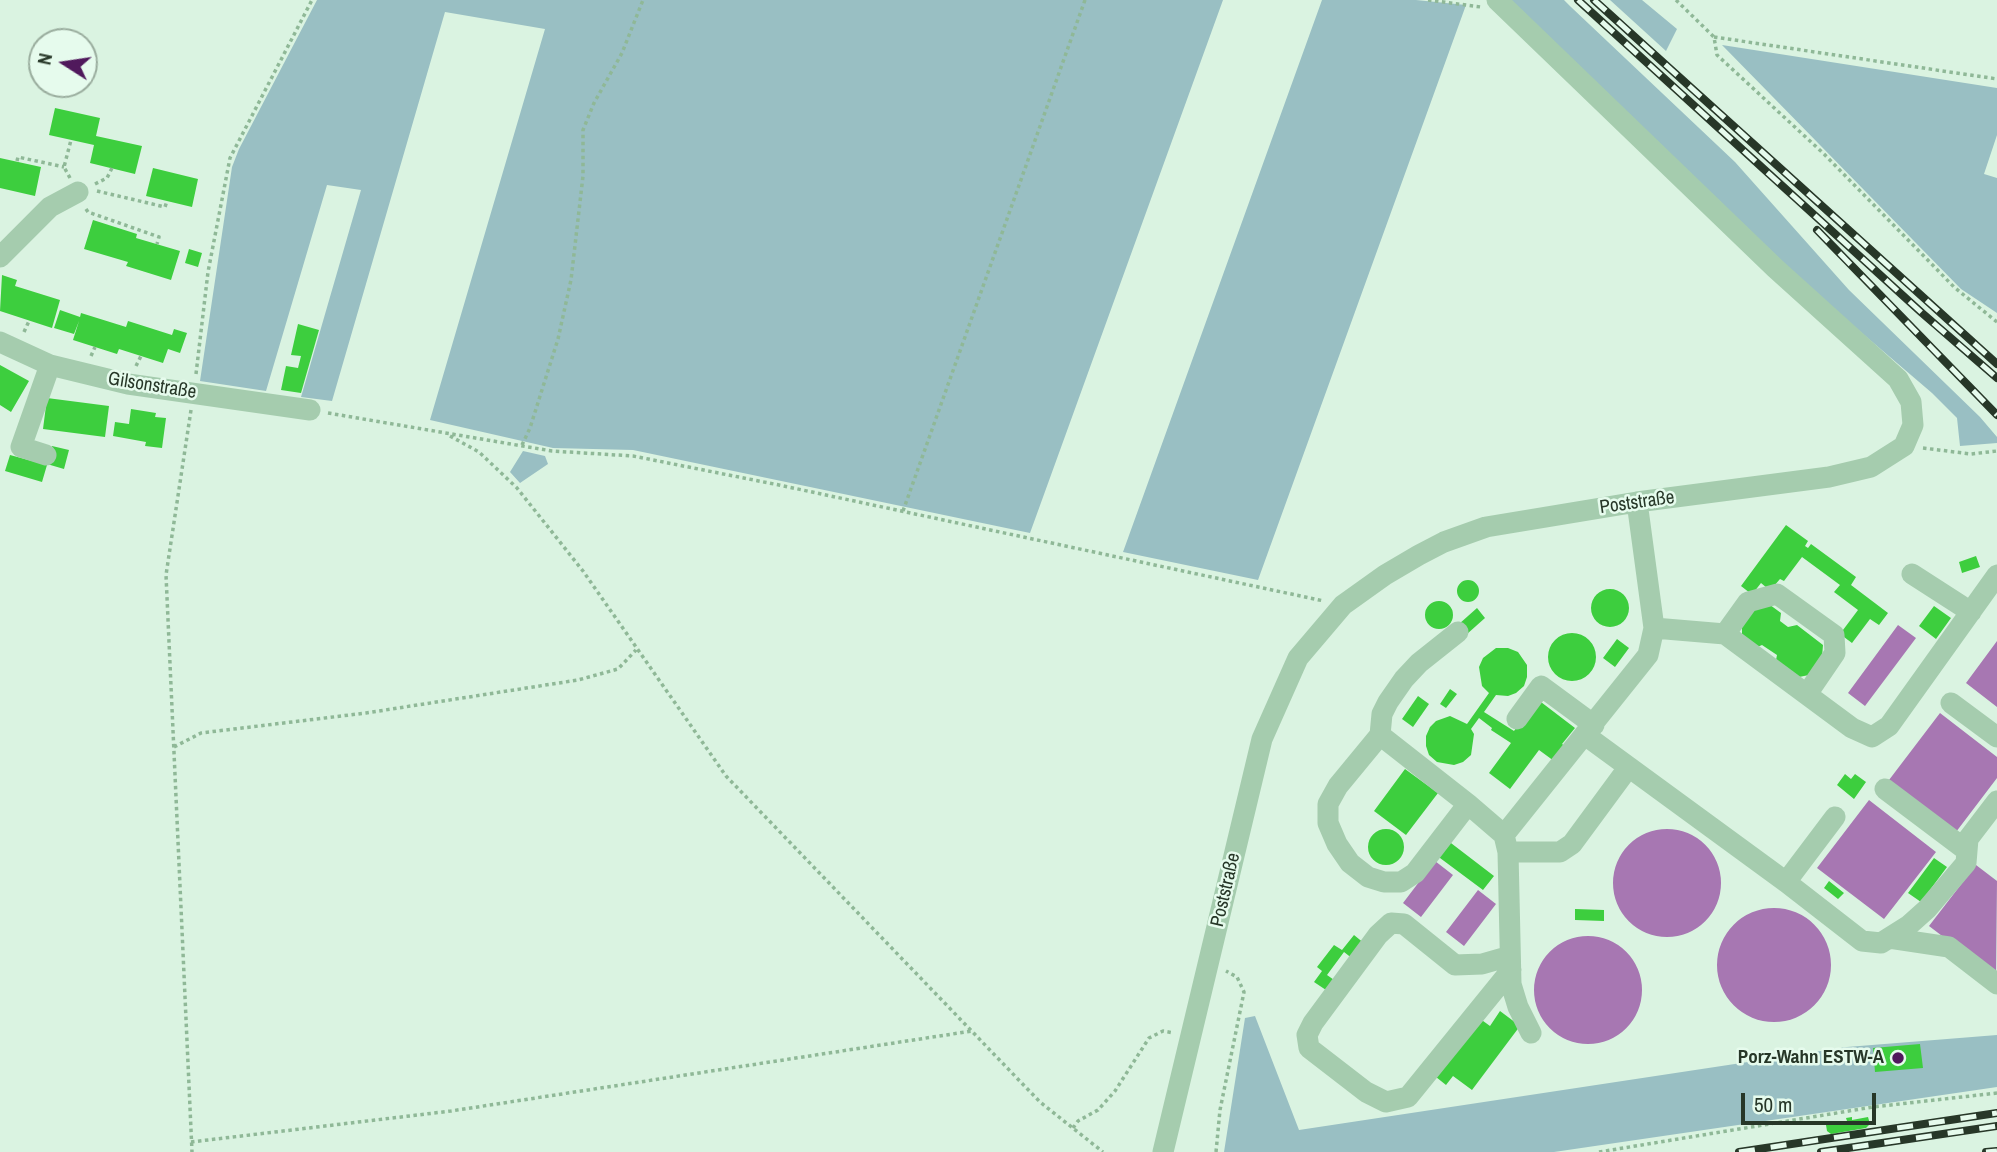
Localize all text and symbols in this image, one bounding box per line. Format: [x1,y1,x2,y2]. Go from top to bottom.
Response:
north arrow [28,28,98,98]
text: N [31,51,58,67]
street label: Gilsonstraße [106,368,198,404]
street label: Poststraße [1598,486,1676,520]
street label: Poststraße [1206,851,1246,929]
place label: Porz-Wahn ESTW-A [1738,1047,1884,1069]
marker: Porz-Wahn ESTW-A [1890,1050,1906,1066]
scale bar [1745,1078,1880,1122]
text: 50 m [1754,1090,1792,1119]

